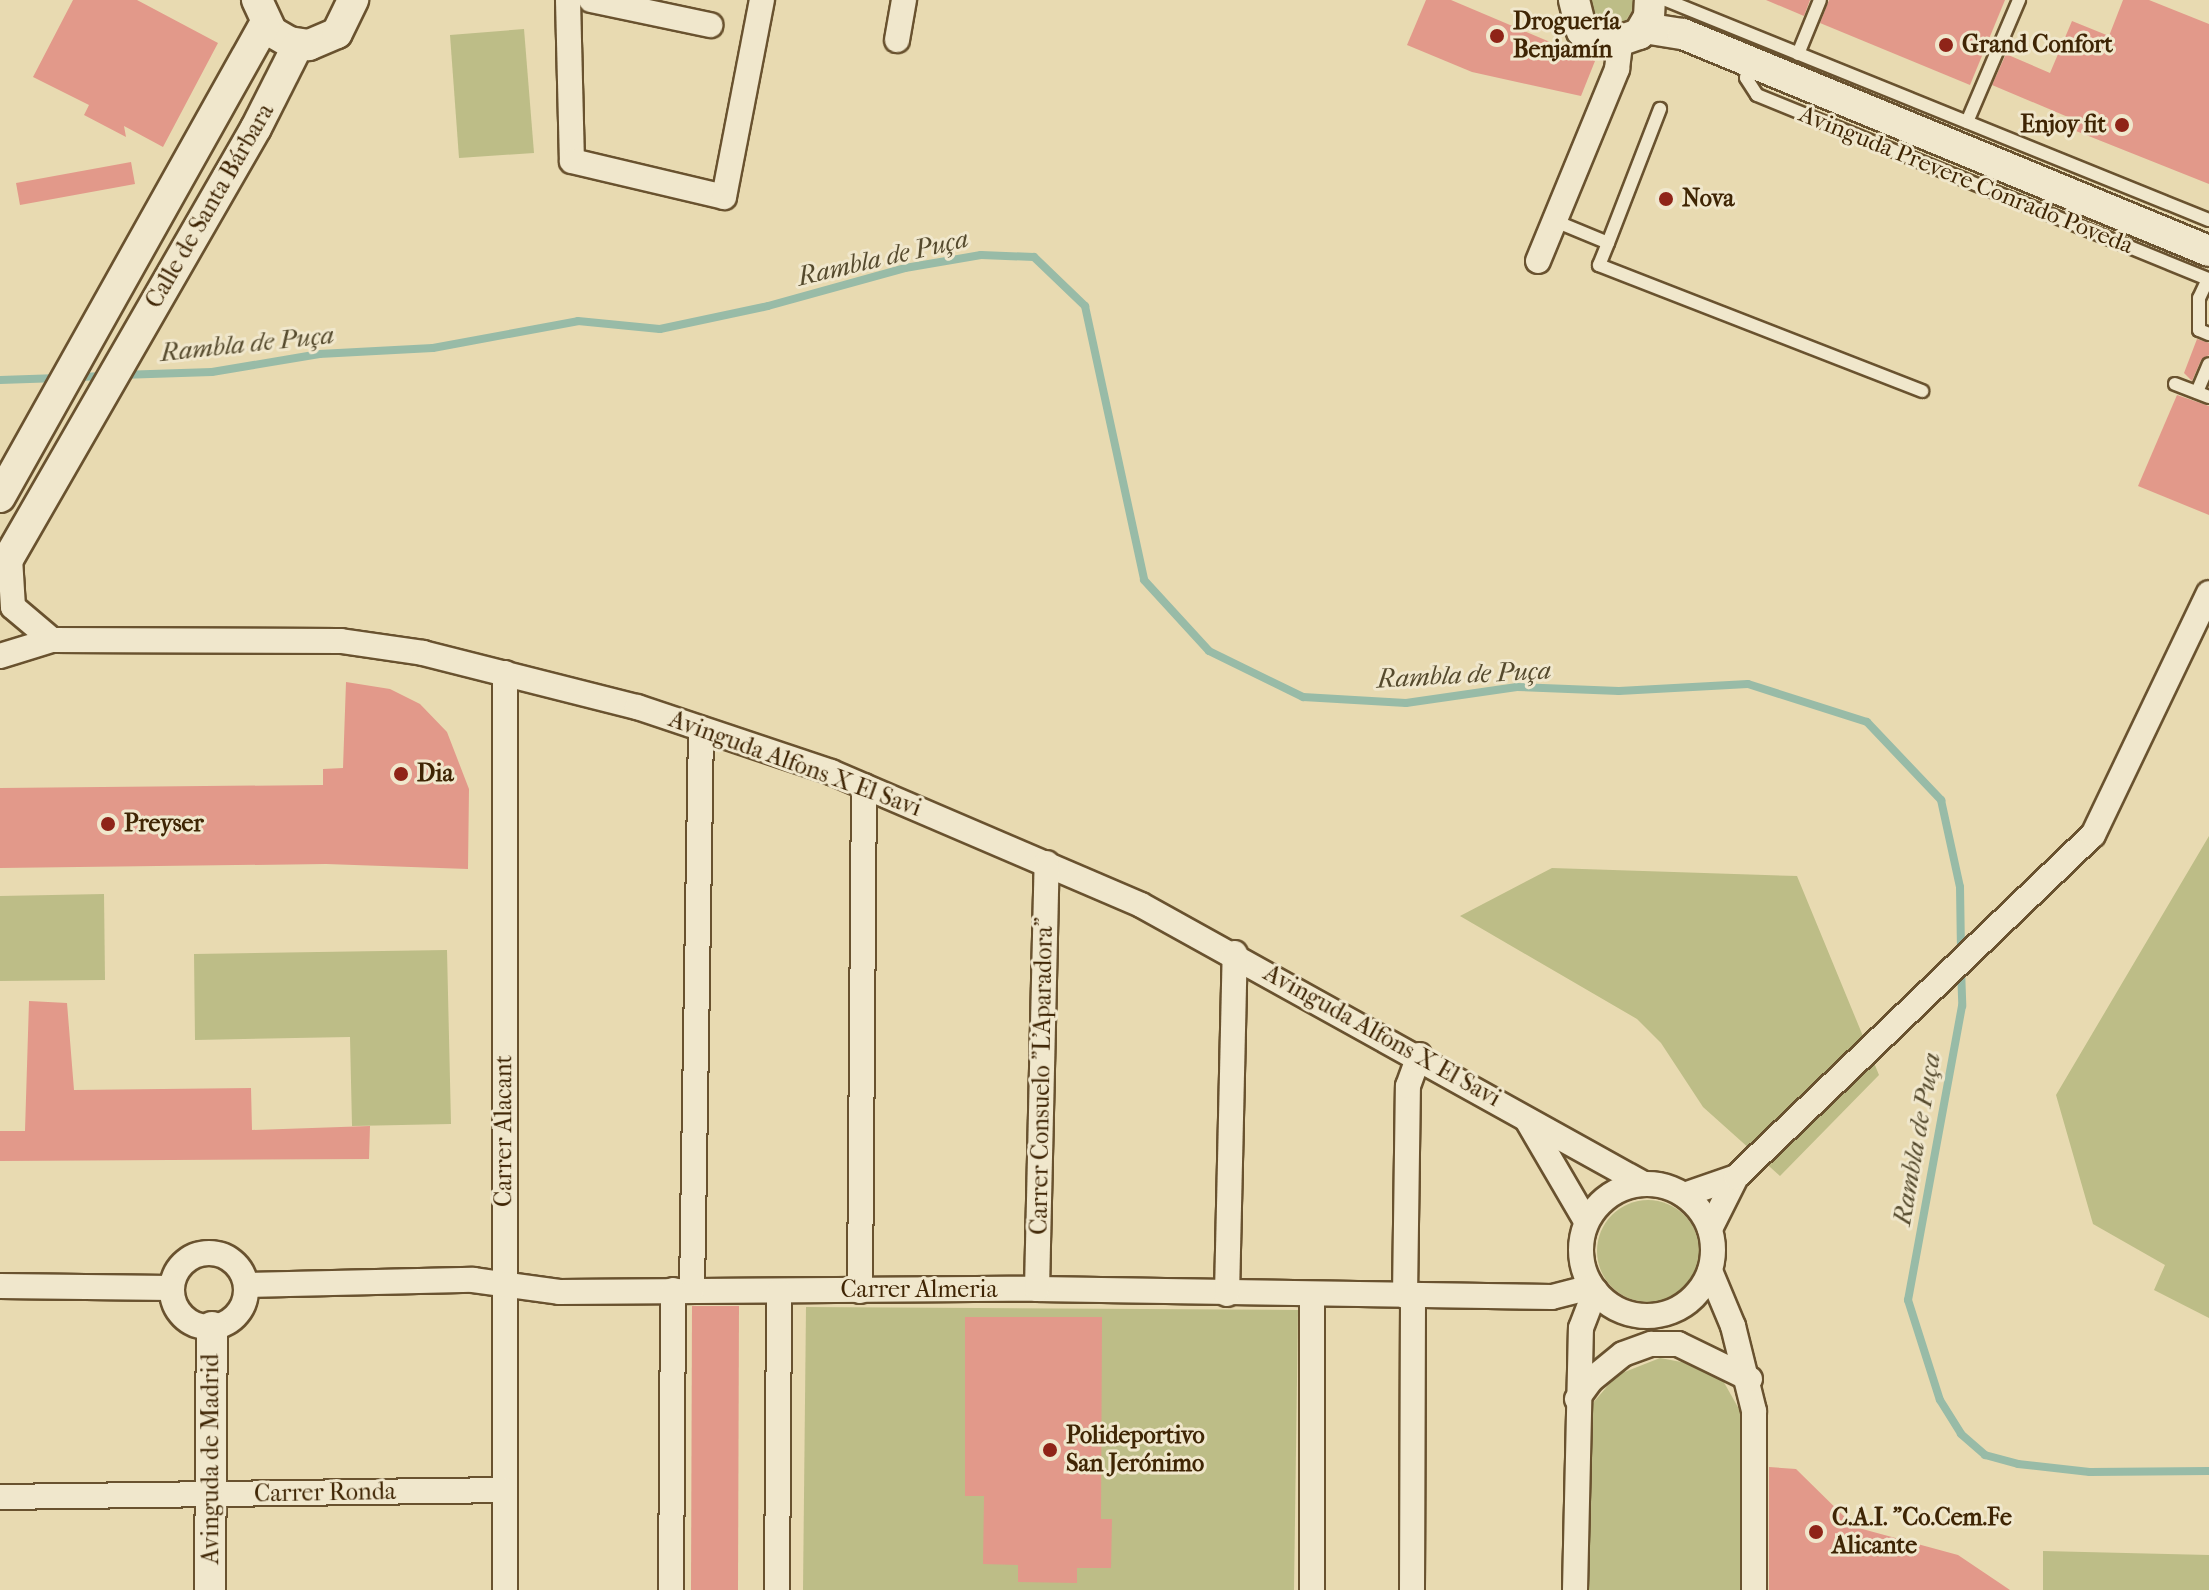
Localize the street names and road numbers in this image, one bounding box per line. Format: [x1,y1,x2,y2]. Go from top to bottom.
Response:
street label: Calle de Santa Bárbara [140,99,280,313]
street label: Avinguda Prevere Conrado Poveda [1795,100,2137,260]
street label: Avinguda Alfons X El Savi [665,705,925,823]
street label: Carrer Consuelo "L'Aparadora" [1025,917,1059,1235]
street label: Avinguda Alfons X El Savi [1259,959,1505,1113]
street label: Carrer Alacant [490,1055,518,1207]
street label: Carrer Almeria [840,1276,998,1304]
street label: Avinguda de Madrid [197,1354,225,1564]
street label: Carrer Ronda [254,1477,396,1509]

